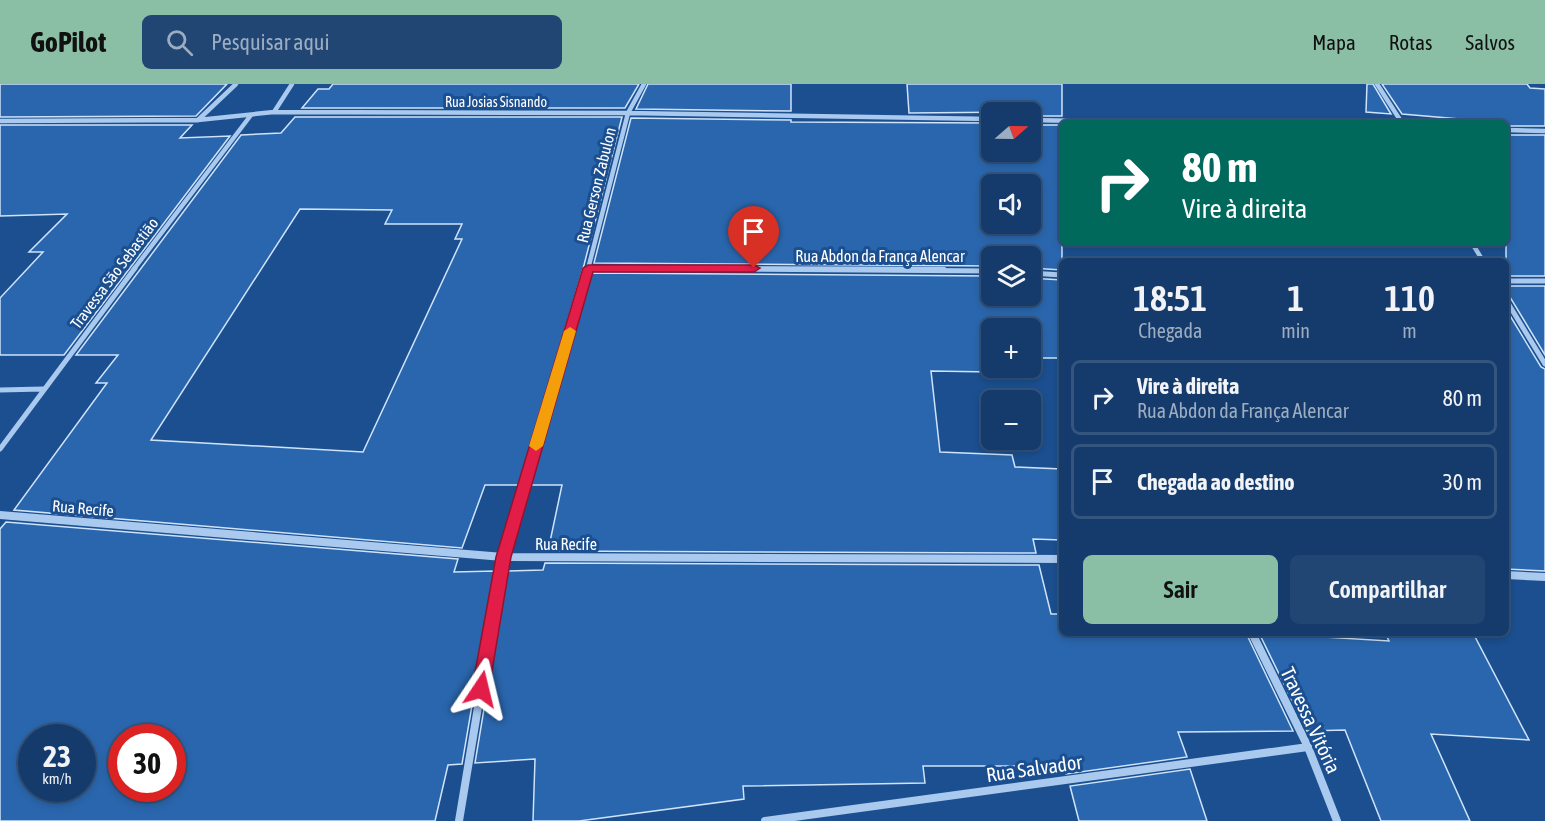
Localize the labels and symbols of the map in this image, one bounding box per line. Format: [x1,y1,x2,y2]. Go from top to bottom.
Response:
street label: Rua Josias Sisnando [445,94,547,110]
north arrow [981,102,1041,162]
street label: Rua Gerson Zabulon [573,125,619,245]
pin [728,206,779,268]
street label: Travessa São Sebastião [66,214,162,332]
street label: Rua Abdon da França Alencar [795,247,965,266]
street label: Rua Recife [51,496,115,520]
street label: Rua Recife [535,535,597,553]
position arrow [449,657,513,721]
street label: Travessa Vitória [1276,663,1346,777]
speed limit sign: 30 [108,724,186,802]
street label: Rua Salvador [985,750,1085,786]

